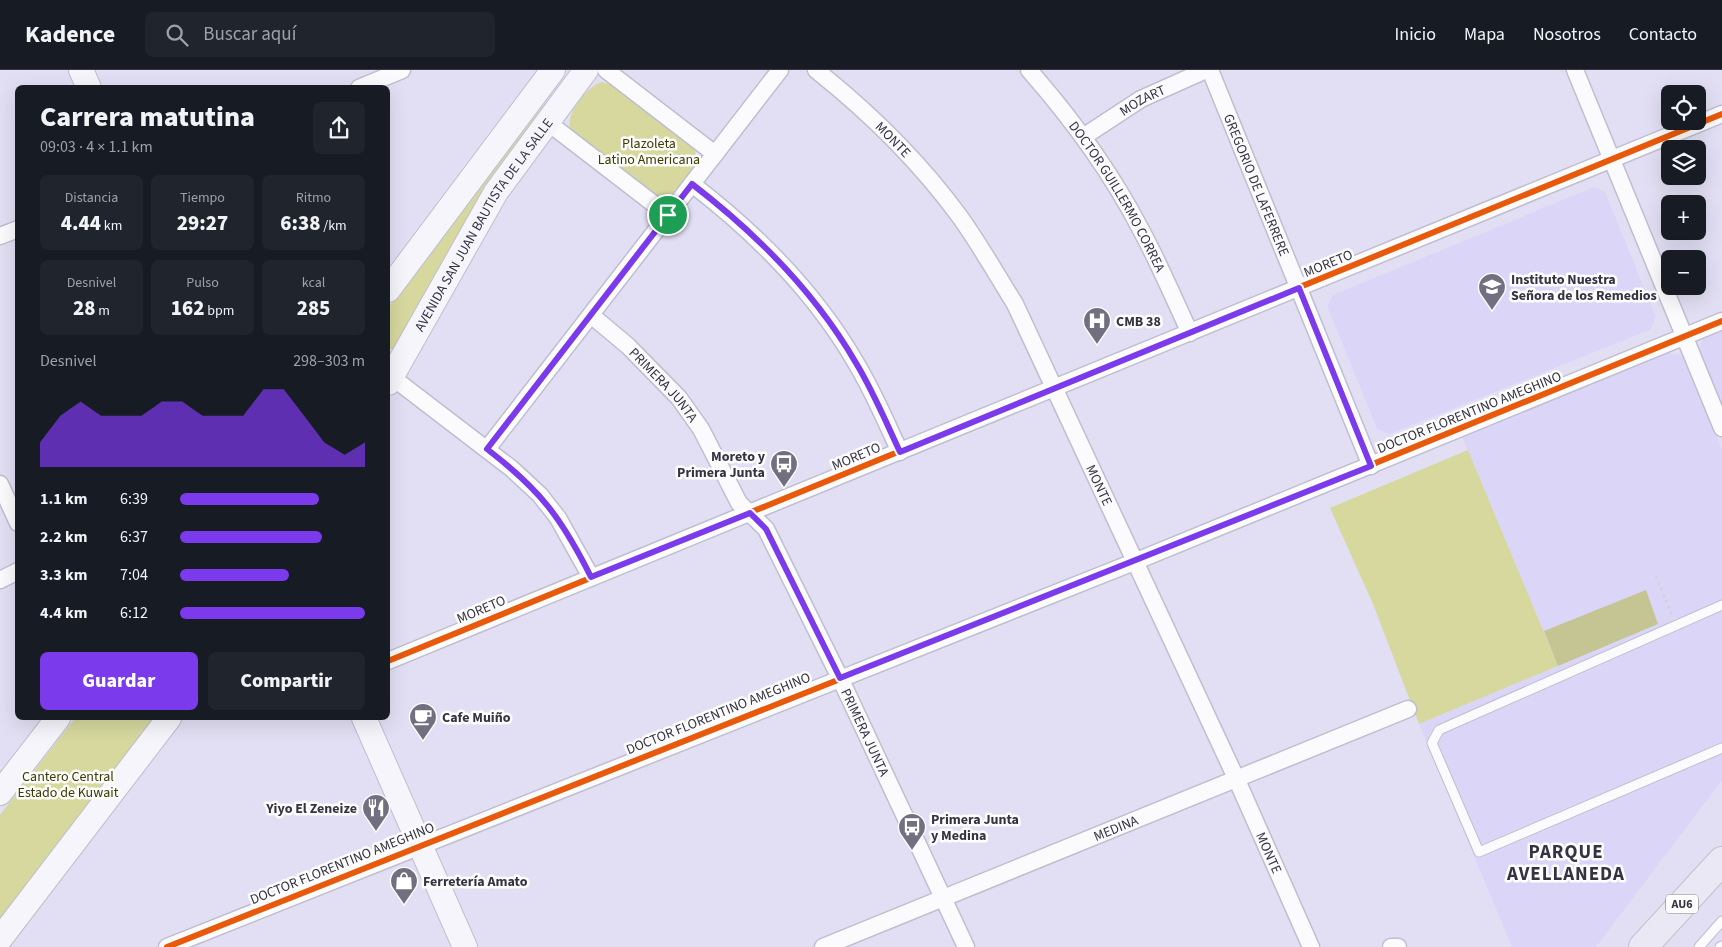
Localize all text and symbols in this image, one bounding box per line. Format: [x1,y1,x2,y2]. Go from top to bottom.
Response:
search box [145,12,495,57]
text: Kadence [25,17,115,52]
icon: search [163,21,191,49]
text: Buscar aquí [203,21,296,48]
text: Inicio [1395,22,1436,47]
text: Mapa [1464,22,1505,47]
text: Nosotros [1533,22,1601,47]
text: Contacto [1629,22,1697,47]
street label: MOZART [1116,80,1169,121]
map controls [1661,85,1706,295]
button: locate [1661,85,1706,130]
text: Carrera matutina [40,97,255,137]
button: share [313,102,365,154]
street label: GREGORIO DE LAFERRERE [1218,111,1294,259]
street label: AVENIDA SAN JUAN BAUTISTA DE LA SALLE [410,114,558,335]
street label: DOCTOR GUILLERMO CORREA [1064,117,1170,276]
street label: MONTE [870,118,915,162]
park label: Plazoleta Latino Americana [598,134,700,170]
text: 09:03 · 4 × 1.1 km [40,136,153,158]
button: layers [1661,140,1706,185]
text: Distancia [65,188,118,208]
text: Tiempo [180,188,225,208]
text: Ritmo [296,188,331,208]
pin [647,194,689,236]
button: + [1661,195,1706,240]
icon: arrive [654,201,682,229]
text: 4.44 [61,208,101,238]
text: 29:27 [177,208,228,238]
text: 6:38 [280,208,320,238]
text: km [101,216,122,236]
text: /km [320,216,347,236]
street label: MORETO [1301,245,1356,283]
button: − [1661,250,1706,295]
place label: Instituto Nuestra Señora de los Remedios [1511,270,1657,306]
school or university icon: Instituto Nuestra Señora de los Remedios [1477,272,1507,311]
text: Desnivel [67,273,116,293]
text: Pulso [186,273,219,293]
text: kcal [302,273,325,293]
text: 28 [73,293,96,323]
text: 162 [171,293,204,323]
text: 285 [297,293,330,323]
text: m [96,301,110,321]
text: bpm [204,301,234,321]
hospital icon: CMB 38 [1082,306,1112,345]
place label: CMB 38 [1116,312,1161,332]
street label: PRIMERA JUNTA [624,343,702,427]
text: Desnivel [40,350,97,372]
text: 298–303 m [293,350,365,372]
street label: DOCTOR FLORENTINO AMEGHINO [1374,367,1565,459]
street label: MORETO [829,438,884,476]
place label: Moreto y Primera Junta [677,447,766,483]
bus stop icon: Moreto y Primera Junta [769,449,799,488]
street label: MONTE [1080,461,1117,509]
text: 1.1 km [40,488,87,510]
text: 6:39 [120,488,148,510]
text: 2.2 km [40,526,87,548]
text: 6:37 [120,526,148,548]
text: 3.3 km [40,564,87,586]
text: 7:04 [120,564,148,586]
street label: MORETO [454,591,509,629]
text: 4.4 km [40,602,87,624]
text: 6:12 [120,602,148,624]
button: Guardar [40,652,198,710]
button: Compartir [208,652,365,710]
street label: DOCTOR FLORENTINO AMEGHINO [623,668,814,760]
street label: PRIMERA JUNTA [835,685,894,780]
cafe icon: Cafe Muiño [408,702,438,741]
place label: Cafe Muiño [442,708,511,728]
park label: Cantero Central Estado de Kuwait [18,767,119,803]
restaurant icon: Yiyo El Zeneize [361,793,391,832]
place label: Yiyo El Zeneize [265,799,357,819]
place label: Primera Junta y Medina [931,810,1019,846]
street label: MEDINA [1091,811,1142,847]
bus stop icon: Primera Junta y Medina [897,812,927,851]
street label: DOCTOR FLORENTINO AMEGHINO [247,818,438,910]
street label: MONTE [1250,829,1286,877]
district label: PARQUE AVELLANEDA [1506,839,1625,888]
shop icon: Ferretería Amato [389,866,419,905]
place label: Ferretería Amato [423,872,528,892]
road number: AU6 [1666,894,1698,914]

